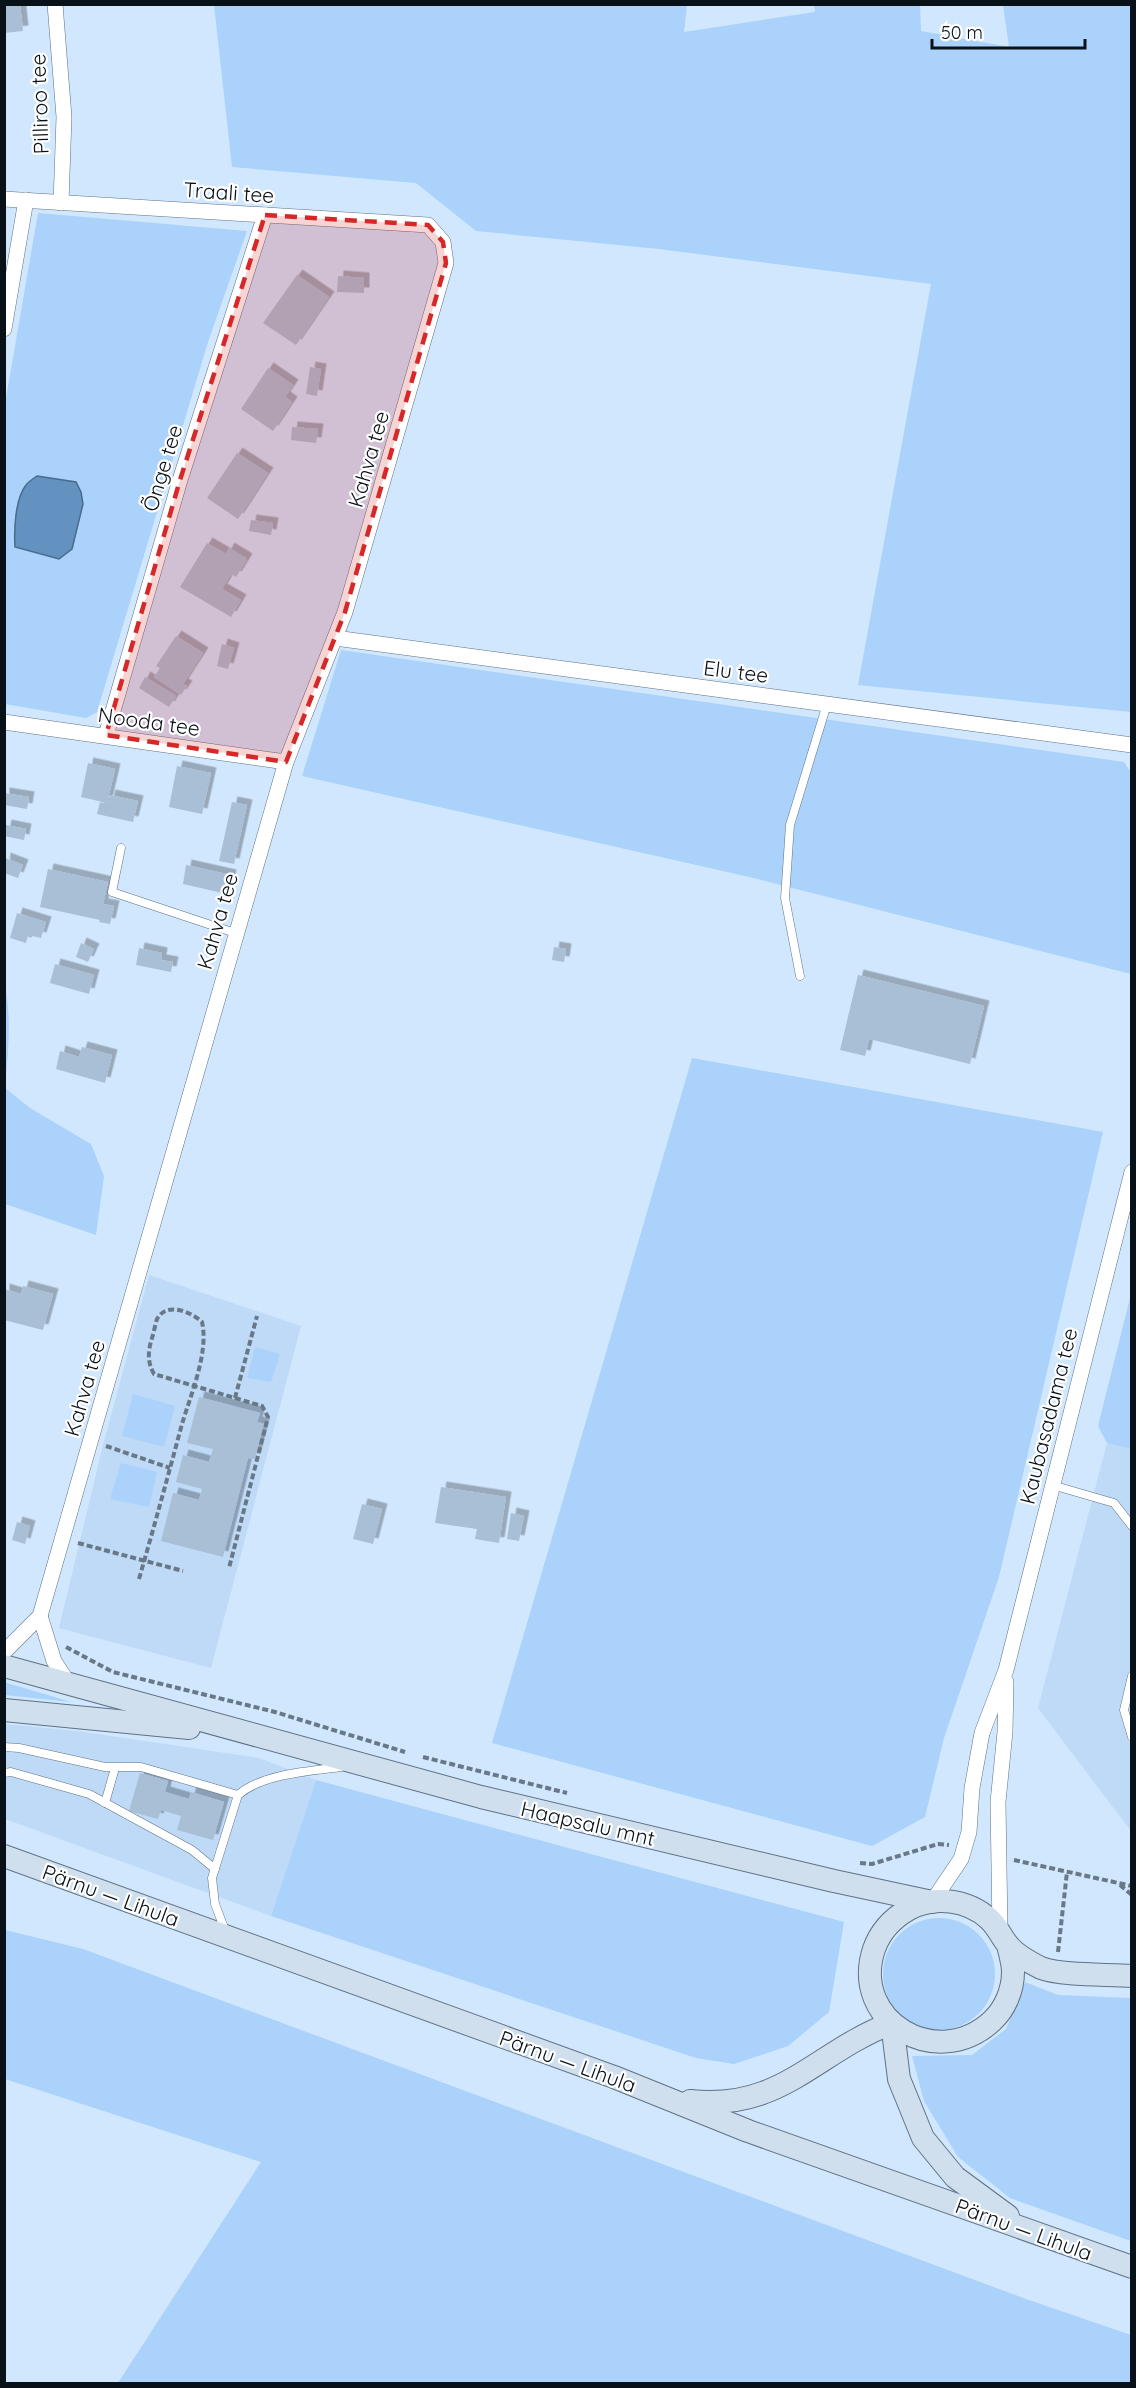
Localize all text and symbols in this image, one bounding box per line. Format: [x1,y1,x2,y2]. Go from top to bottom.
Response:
scale bar [932,12,1085,50]
text: 50 m [941,21,983,44]
street label: Pilliroo tee [24,53,54,155]
street label: Traali tee [183,176,275,208]
street label: Kahva tee [342,408,394,510]
street label: Õnge tee [137,422,187,514]
street label: Elu tee [702,654,770,688]
street label: Nooda tee [96,701,202,741]
street label: Kahva tee [191,870,243,972]
street label: Kaubasadama tee [1014,1325,1082,1507]
street label: Kahva tee [58,1337,110,1439]
street label: Haapsalu mnt [518,1795,658,1851]
street label: Pärnu — Lihula [39,1858,183,1932]
street label: Pärnu — Lihula [496,2024,640,2098]
street label: Pärnu — Lihula [952,2192,1096,2266]

